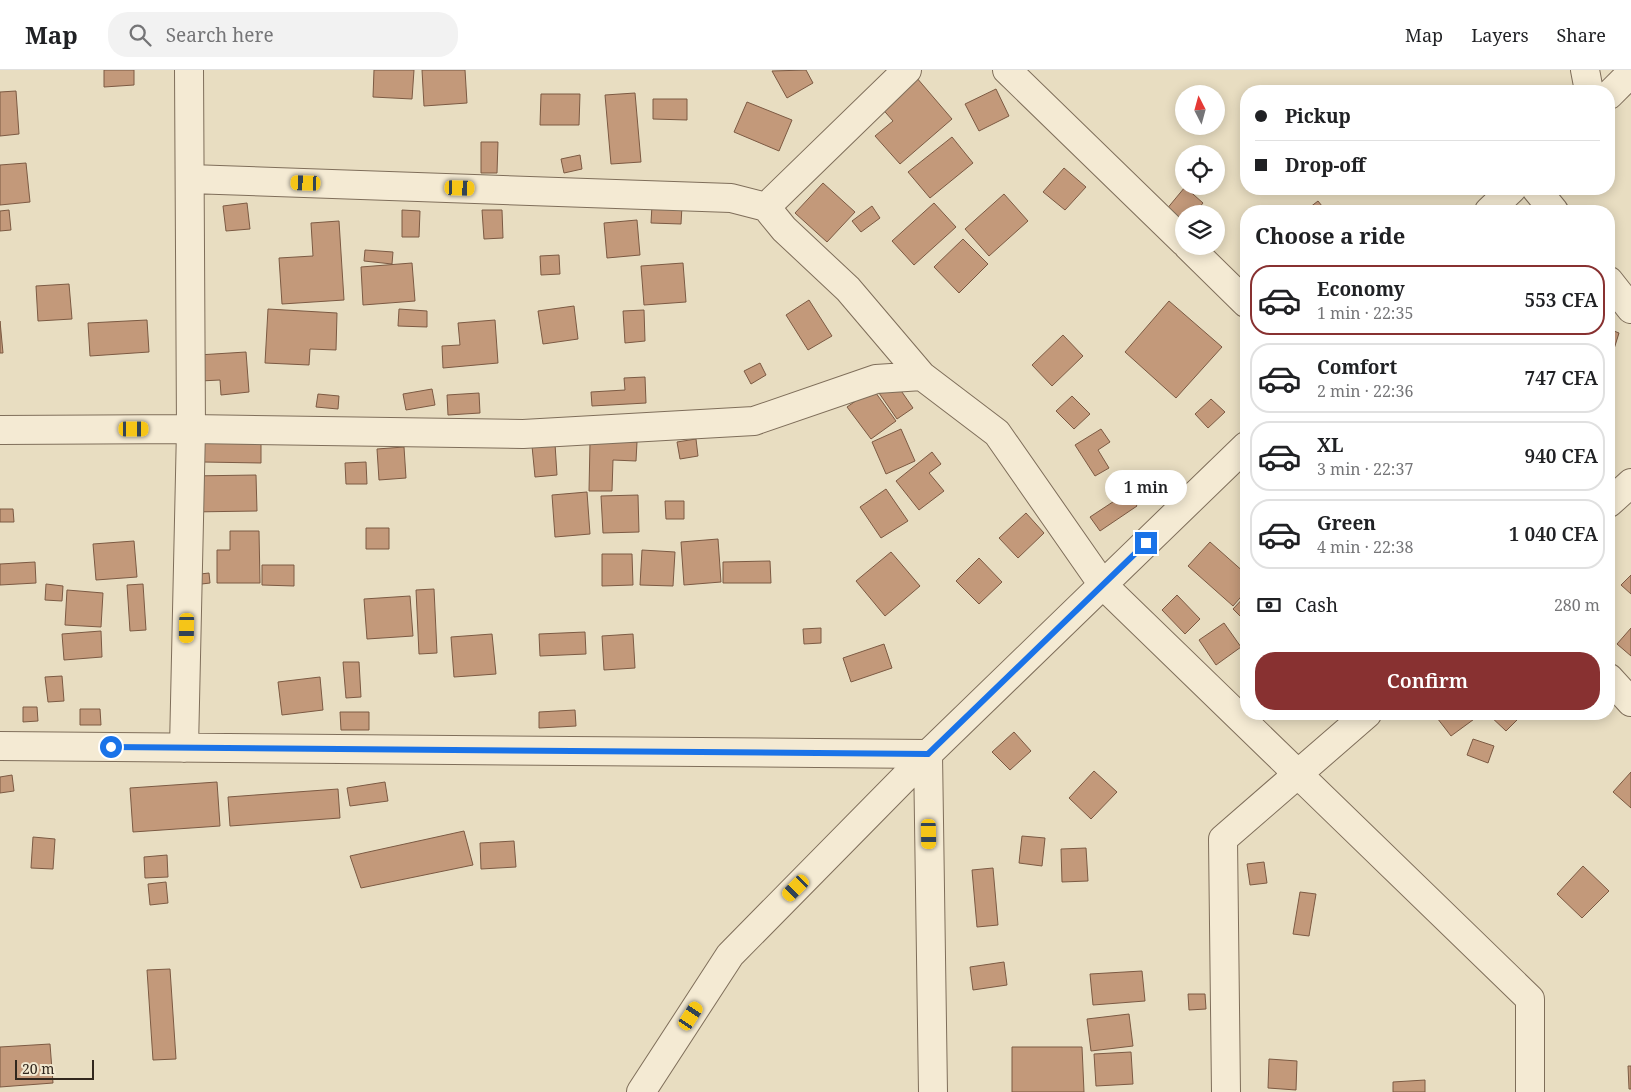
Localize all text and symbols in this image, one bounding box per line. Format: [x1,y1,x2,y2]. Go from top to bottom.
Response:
search box [108,12,458,57]
text: Map [25,18,78,51]
icon: search [126,21,154,49]
text: Search here [166,22,274,48]
text: Map [1405,23,1443,47]
text: Layers [1471,23,1529,47]
text: Share [1557,23,1606,47]
north arrow [1175,85,1225,135]
map controls [1175,85,1225,255]
text: Pickup [1285,103,1351,129]
button: locate [1175,145,1225,195]
text: Drop-off [1285,152,1365,178]
car [290,175,321,191]
car [444,180,475,196]
button: layers [1175,205,1225,255]
text: Choose a ride [1255,220,1405,250]
text: Economy [1317,276,1405,302]
icon: car [1257,278,1302,323]
text: 553 CFA [1524,287,1598,313]
text: 1 min · 22:35 [1317,302,1413,324]
text: Comfort [1317,354,1397,380]
icon: car [1257,356,1302,401]
text: 747 CFA [1524,365,1598,391]
text: 2 min · 22:36 [1317,380,1413,402]
car [119,422,149,437]
text: XL [1317,432,1343,458]
icon: car [1257,434,1302,479]
text: 940 CFA [1524,443,1598,469]
text: 3 min · 22:37 [1317,458,1413,480]
callout: 1 min [1105,470,1187,506]
text: 1 min [1124,476,1168,498]
text: Green [1317,510,1376,536]
icon: car [1257,512,1302,557]
text: 1 040 CFA [1509,521,1598,547]
route end [1135,532,1157,554]
text: 4 min · 22:38 [1317,536,1413,558]
icon: cash [1255,591,1283,619]
text: Cash [1295,592,1338,618]
text: 280 m [1554,594,1600,616]
car [179,613,194,643]
button: Confirm [1255,652,1600,710]
route start [100,736,122,758]
car [921,819,936,849]
car [780,872,811,904]
car [676,999,705,1033]
scale bar [15,1057,94,1080]
text: 20 m [22,1059,55,1078]

